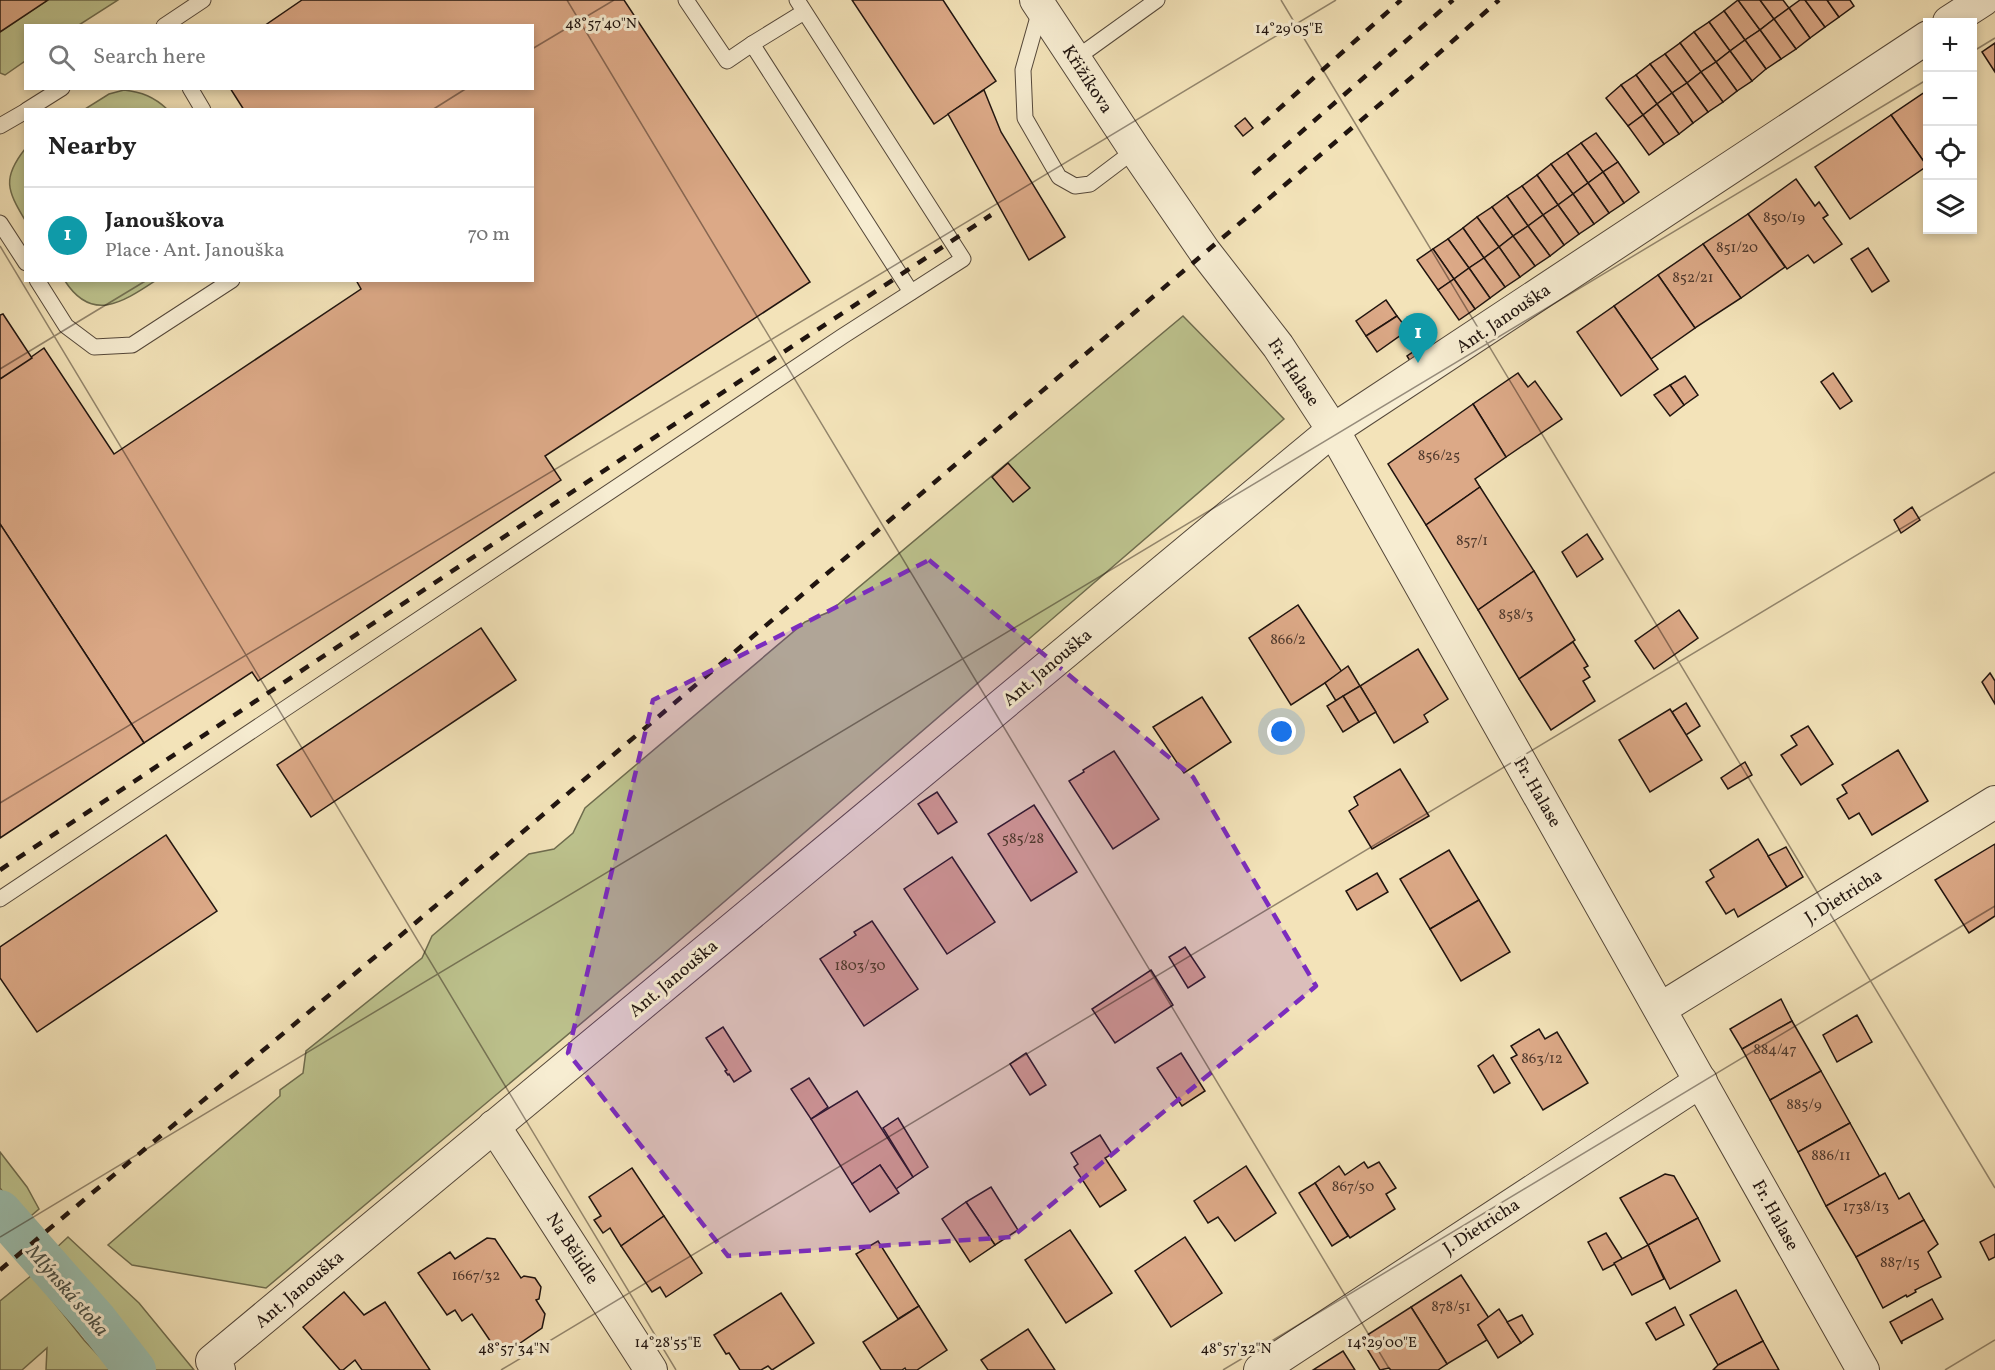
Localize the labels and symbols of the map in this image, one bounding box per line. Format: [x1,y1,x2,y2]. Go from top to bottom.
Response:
text: 48°57'40"N [565,14,637,35]
text: 14°29'05"E [1255,19,1323,40]
street label: Křižíkova [1055,41,1118,119]
house number: 850/19 [1763,208,1805,229]
house number: 851/20 [1716,238,1758,259]
house number: 852/21 [1672,268,1714,289]
street label: Ant. Janouška [1451,278,1556,360]
pin: 1 [1398,314,1438,363]
street label: Fr. Halase [1261,334,1325,412]
house number: 856/25 [1418,446,1460,467]
house number: 857/1 [1456,531,1488,552]
house number: 858/3 [1498,605,1534,626]
street label: Ant. Janouška [998,623,1098,713]
house number: 866/2 [1270,630,1306,651]
your location [1267,717,1296,746]
street label: Fr. Halase [1507,753,1567,832]
house number: 585/28 [1002,829,1044,850]
street label: J. Dietricha [1800,864,1887,931]
street label: Ant. Janouška [624,934,724,1024]
house number: 1803/30 [834,956,886,977]
house number: 884/47 [1753,1040,1797,1061]
house number: 863/12 [1521,1049,1563,1070]
house number: 885/9 [1786,1095,1822,1116]
house number: 886/11 [1811,1146,1851,1167]
street label: Fr. Halase [1745,1176,1804,1256]
house number: 867/50 [1332,1177,1374,1198]
street label: J. Dietricha [1439,1193,1525,1261]
house number: 1738/13 [1843,1197,1889,1218]
street label: Na Bělidle [539,1208,604,1289]
water label: Mlýnská stoka [18,1239,114,1343]
street label: Ant. Janouška [250,1245,350,1335]
house number: 887/15 [1880,1253,1920,1274]
house number: 1667/32 [452,1266,500,1287]
house number: 878/51 [1431,1297,1471,1318]
text: 14°28'55"E [634,1333,702,1354]
text: 14°29'00"E [1347,1333,1417,1354]
text: 48°57'34"N [478,1339,550,1360]
text: 48°57'32"N [1200,1339,1272,1360]

